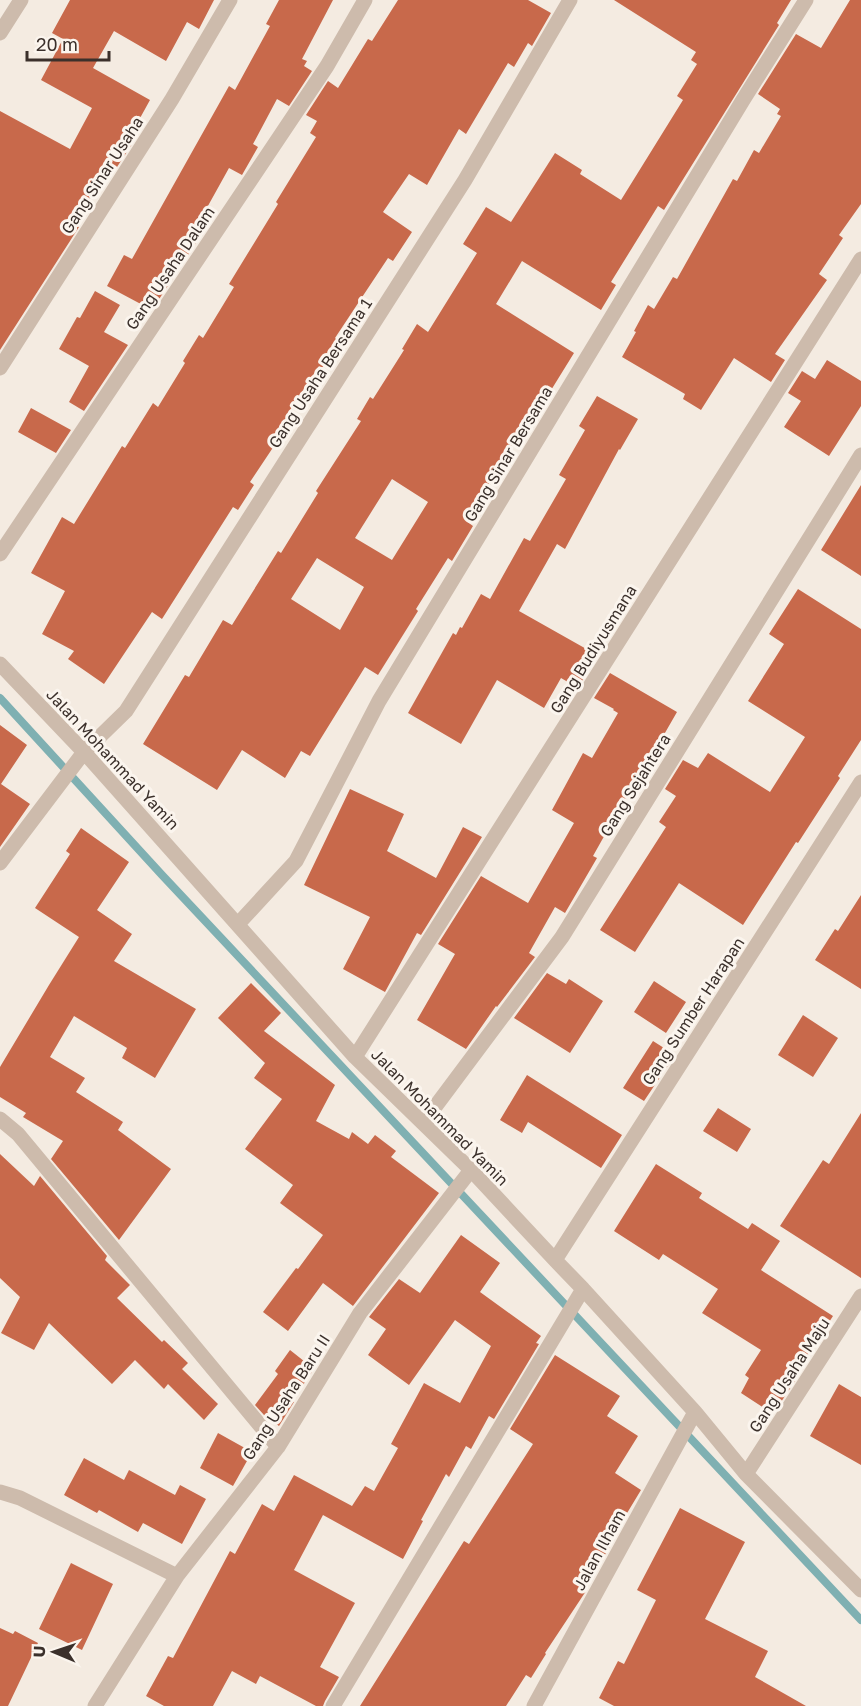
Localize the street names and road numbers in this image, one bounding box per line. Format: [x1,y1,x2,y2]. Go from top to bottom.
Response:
street label: Gang Sinar Usaha [57,113,147,237]
street label: Gang Usaha Dalam [121,202,219,334]
street label: Gang Usaha Bersama 1 [264,294,376,452]
street label: Gang Sinar Bersama [460,383,556,525]
street label: Gang Budiyusmana [545,581,641,717]
street label: Jalan Mohammad Yamin [42,684,184,834]
street label: Gang Sejahtera [595,730,675,840]
street label: Gang Sumber Harapan [638,933,748,1089]
street label: Jalan Mohammad Yamin [367,1044,513,1190]
street label: Gang Usaha Maju [744,1314,834,1436]
street label: Gang Usaha Baru II [238,1330,334,1464]
street label: Jalan Ilham [569,1506,629,1594]

